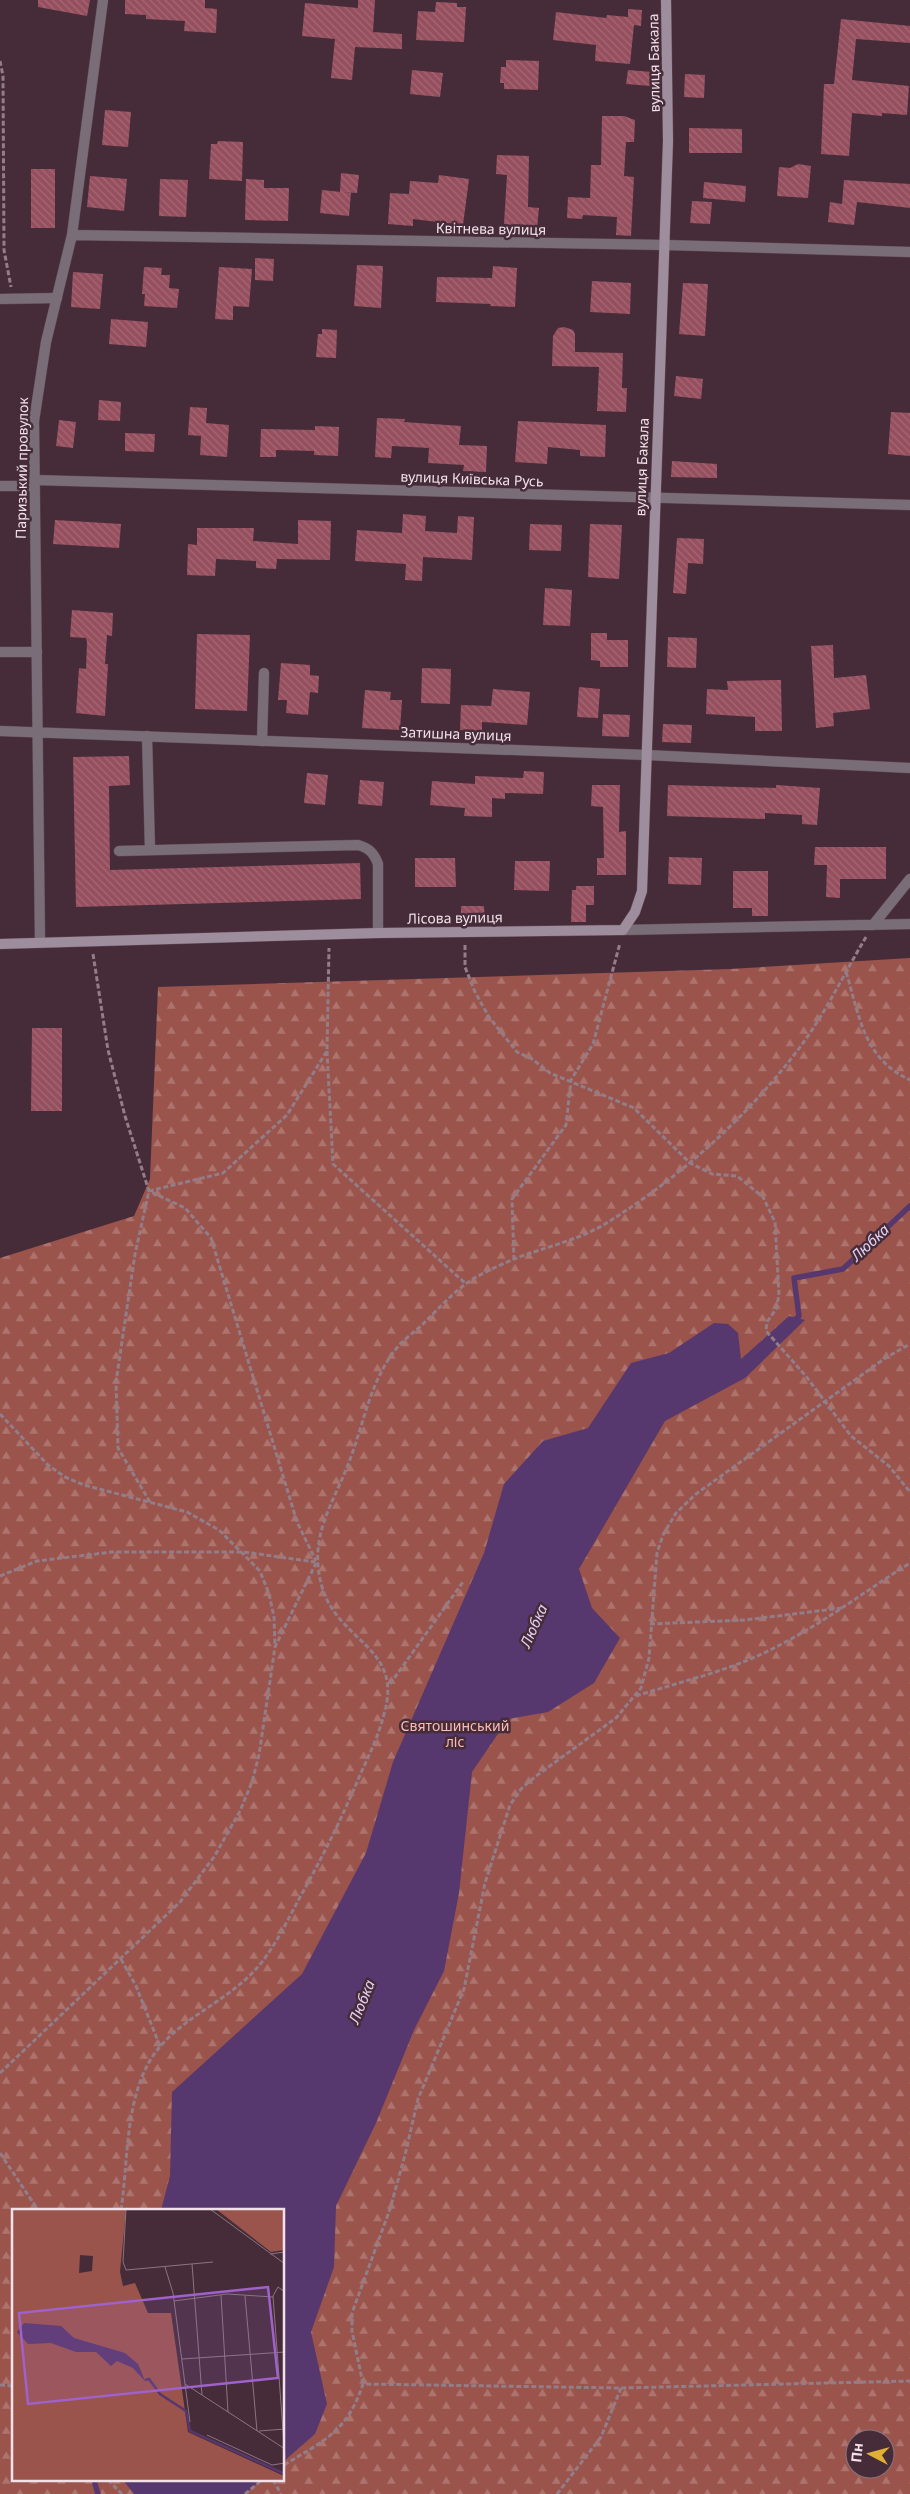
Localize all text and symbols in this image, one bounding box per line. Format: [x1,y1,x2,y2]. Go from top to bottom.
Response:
street label: вулиця Бакала [643,13,664,113]
street label: Квітнева вулиця [436,218,546,239]
street label: Паризький провулок [11,396,32,539]
street label: вулиця Бакала [630,417,653,517]
street label: вулиця Київська Русь [400,467,544,490]
street label: Затишна вулиця [400,722,512,745]
street label: Лісова вулиця [407,907,503,928]
water label: Любка [845,1219,893,1266]
water label: Любка [514,1600,552,1651]
park label: Святошинський ліс [401,1716,509,1751]
water label: Любка [343,1976,379,2028]
inset map [12,2209,285,2482]
north arrow [845,2429,895,2479]
text: Пн [846,2442,867,2463]

